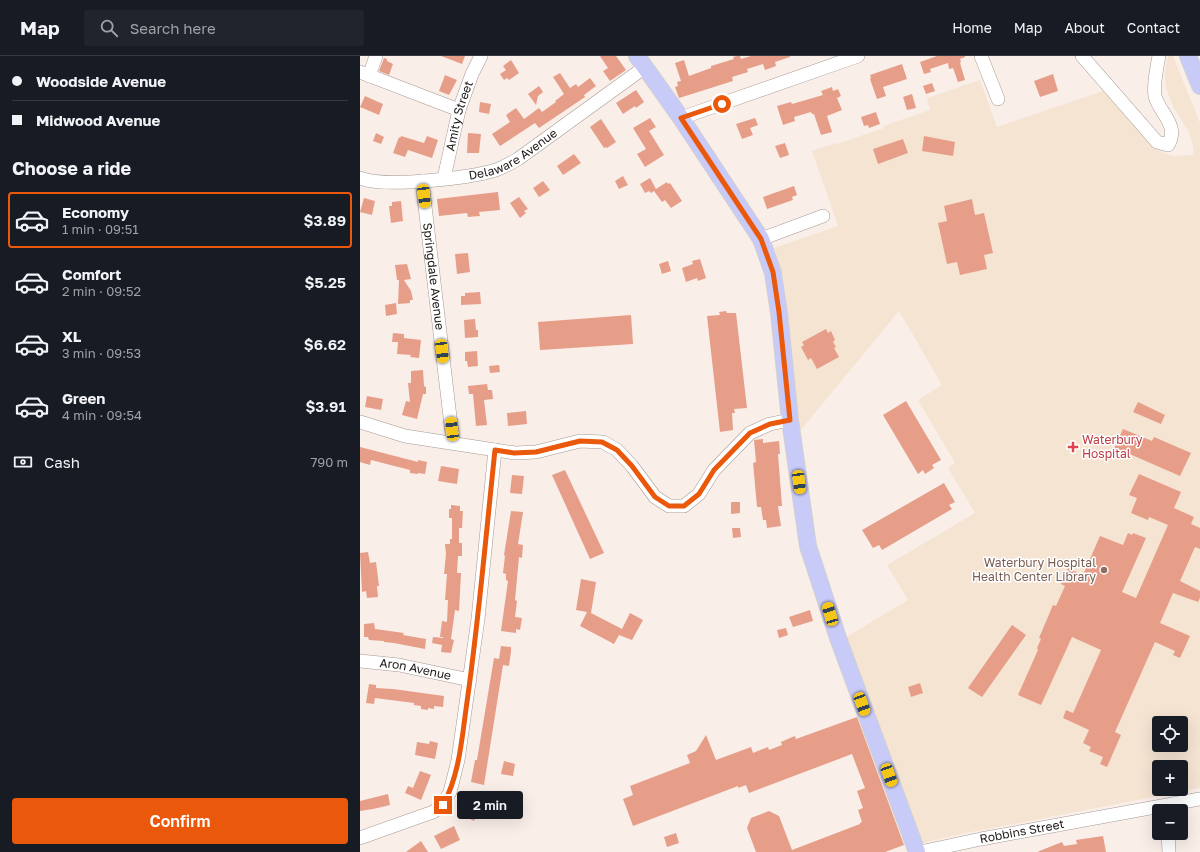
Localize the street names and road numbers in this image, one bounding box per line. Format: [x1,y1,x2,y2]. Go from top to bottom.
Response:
street label: Amity Street [442,78,476,152]
street label: Delaware Avenue [467,125,560,183]
street label: Springdale Avenue [420,222,448,331]
street label: Aron Avenue [379,655,453,683]
street label: Robbins Street [978,816,1066,846]

